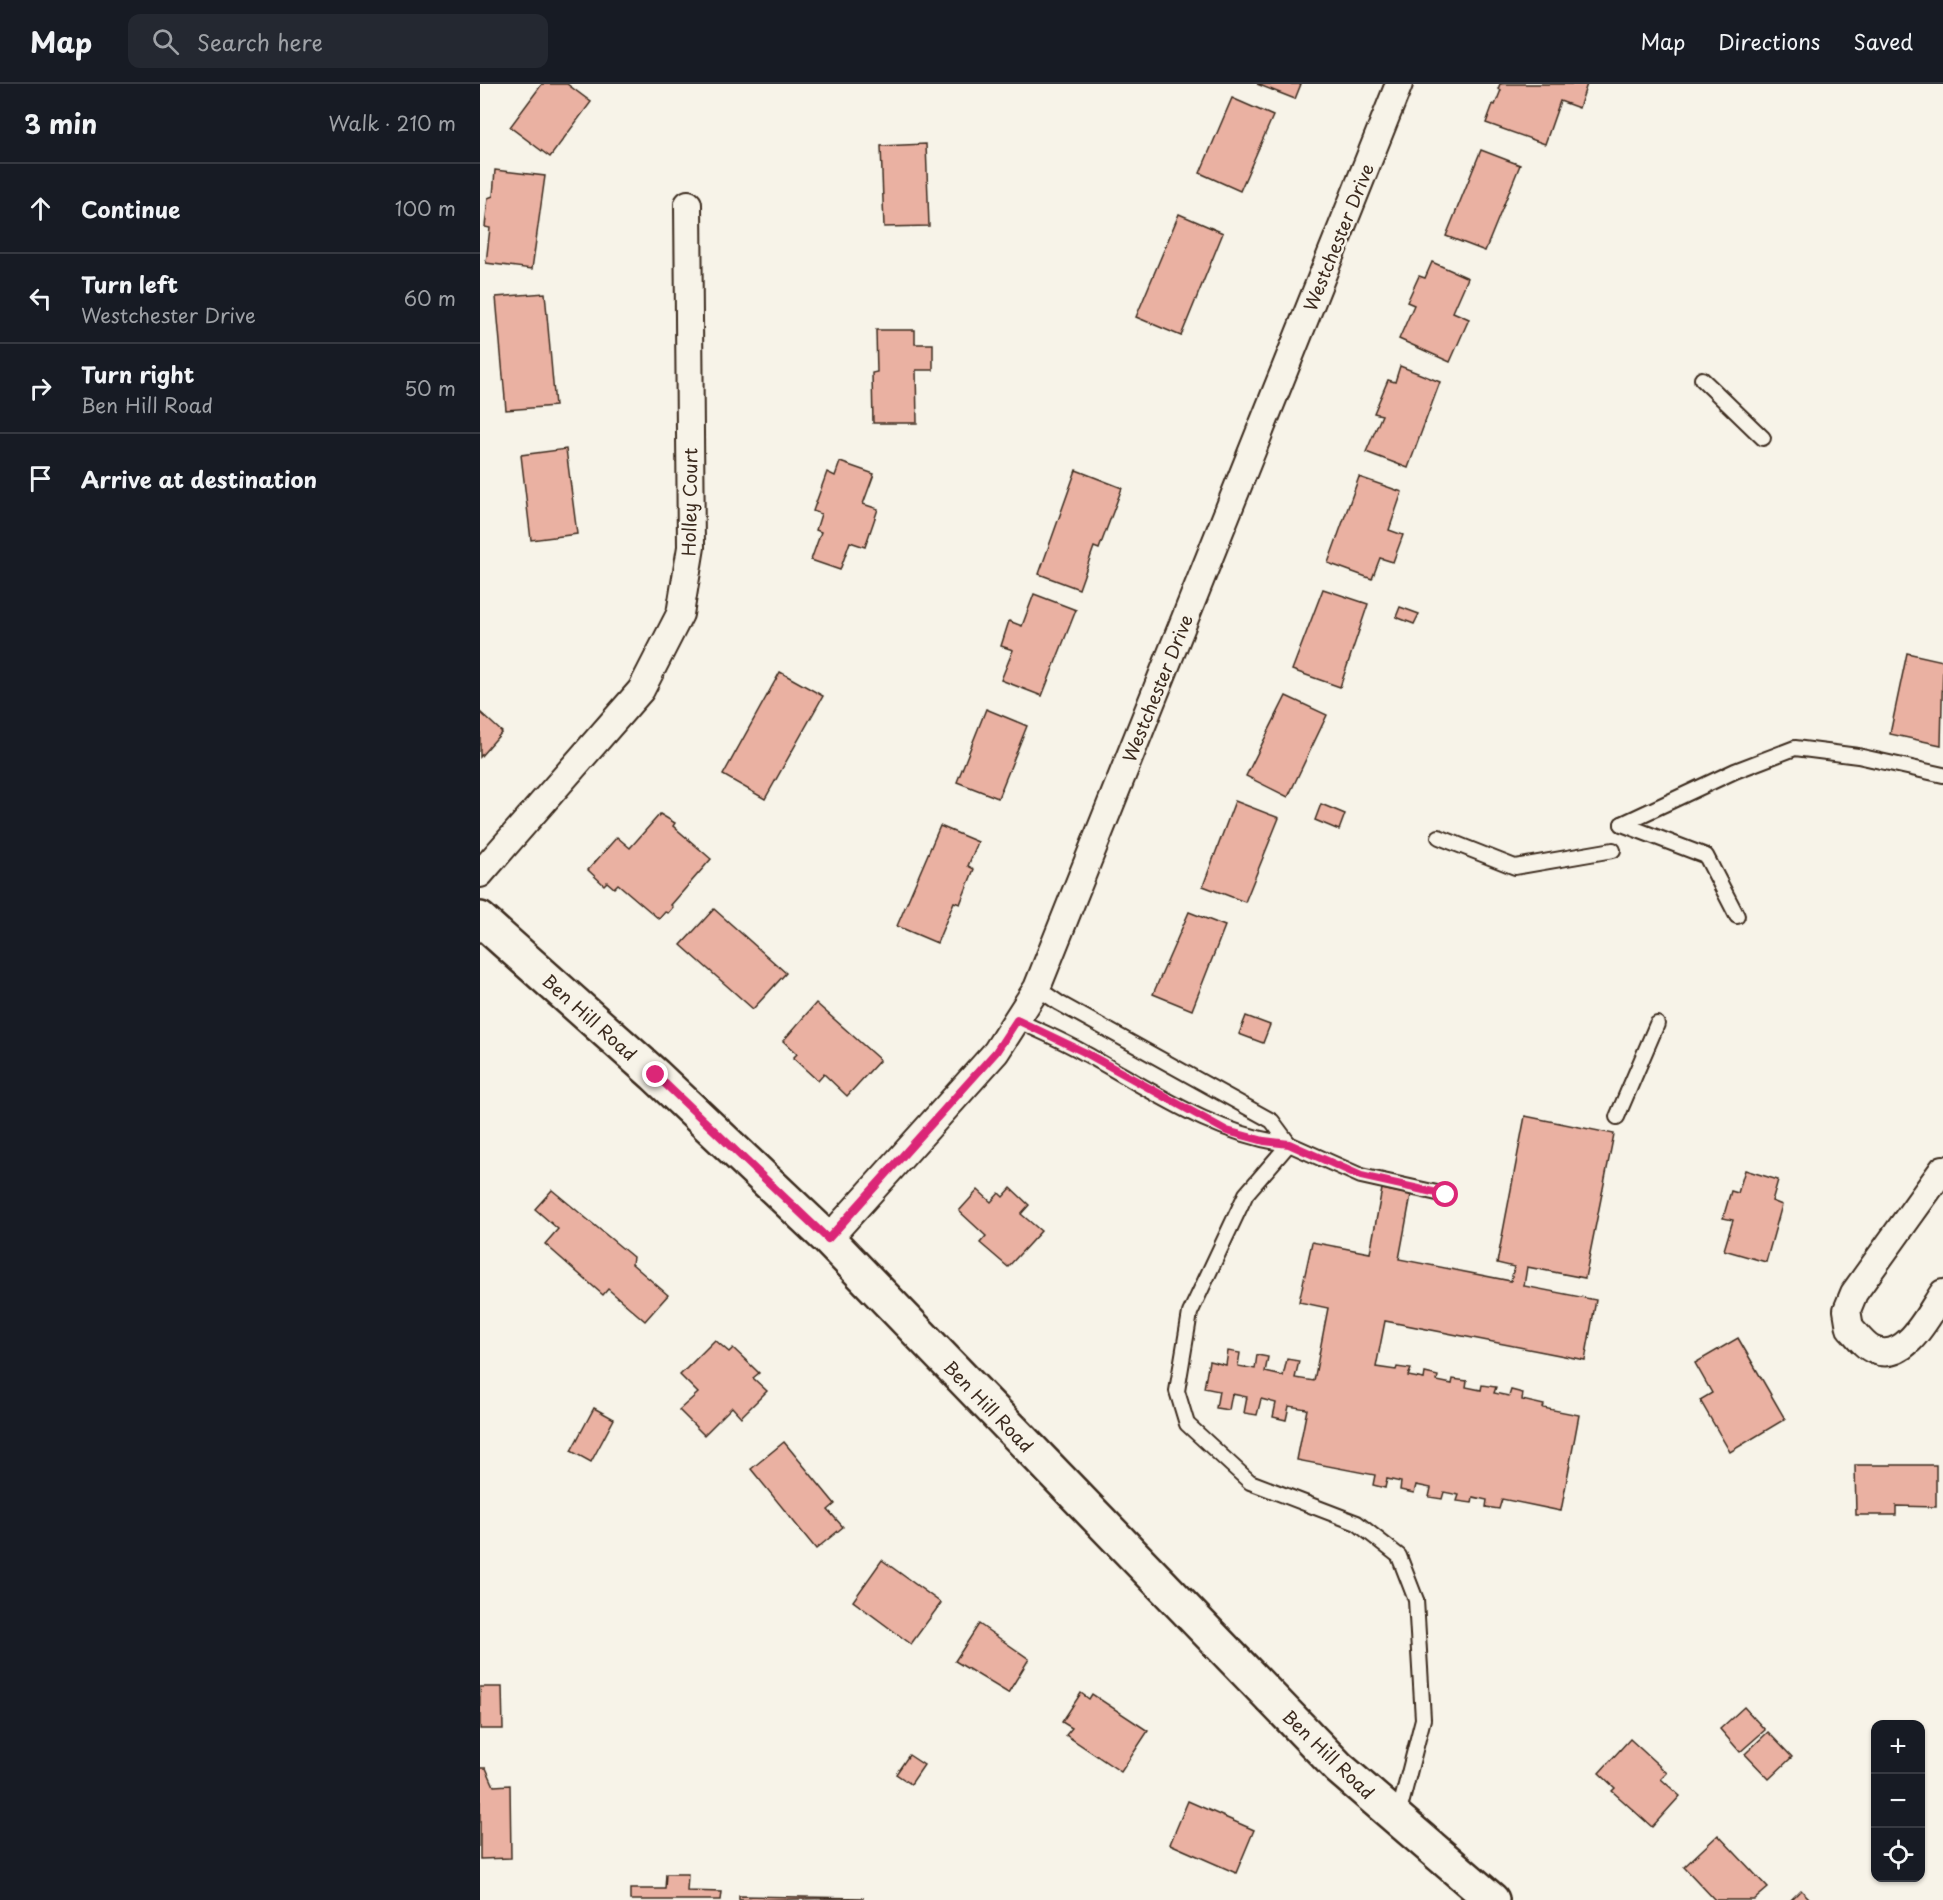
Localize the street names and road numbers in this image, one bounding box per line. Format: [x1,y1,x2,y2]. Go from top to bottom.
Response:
street label: Westchester Drive [1296,159,1380,315]
street label: Holley Court [675,447,703,557]
street label: Westchester Drive [1115,610,1199,766]
street label: Ben Hill Road [537,967,643,1067]
street label: Ben Hill Road [938,1354,1040,1458]
street label: Ben Hill Road [1277,1703,1381,1805]

